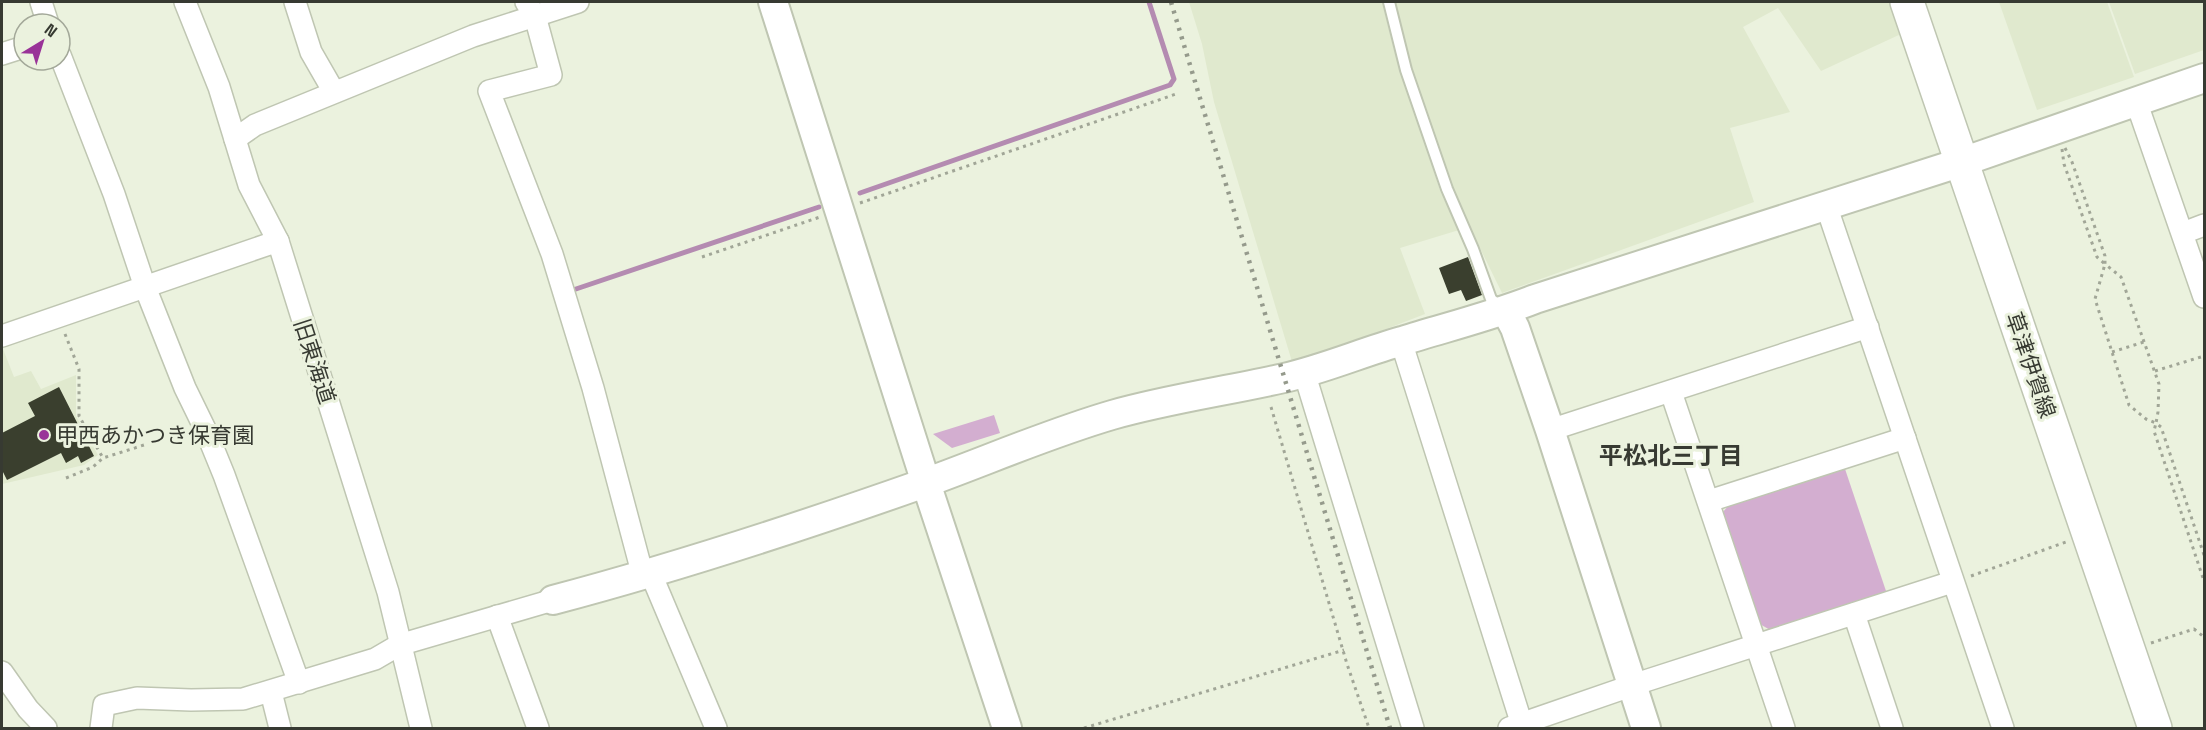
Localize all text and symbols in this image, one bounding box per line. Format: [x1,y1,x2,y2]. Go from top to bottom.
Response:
north arrow [12,12,72,72]
text: N [40,19,62,42]
street label: 草津伊賀線 [2000,308,2062,422]
street label: 旧東海道 [288,315,342,407]
place label: 甲西あかつき保育園 [56,421,254,449]
marker: 甲西あかつき保育園 [37,428,51,442]
district label: 平松北三丁目 [1599,440,1743,471]

